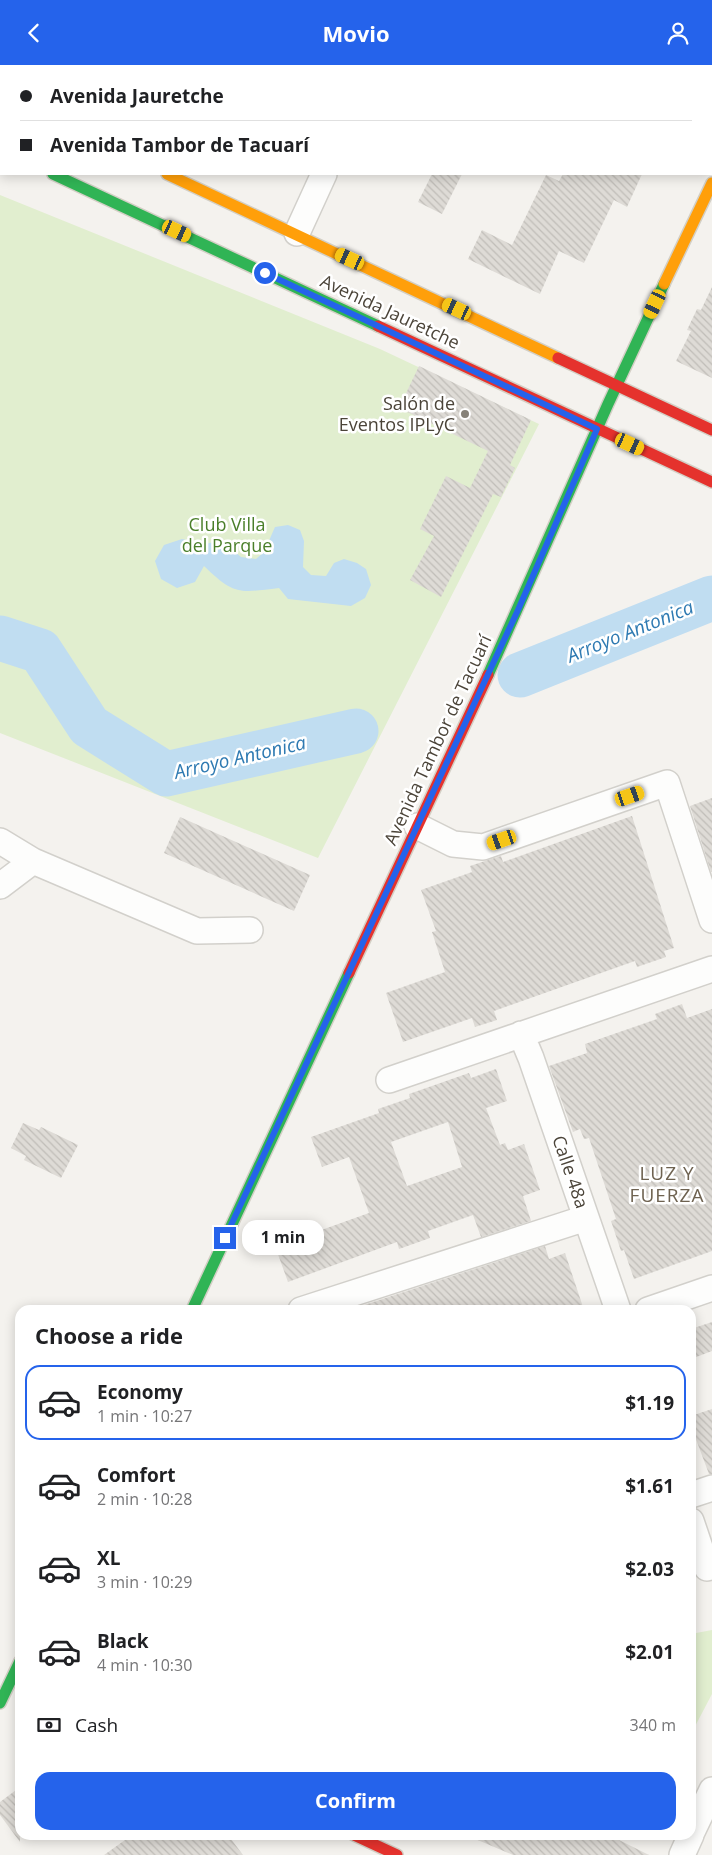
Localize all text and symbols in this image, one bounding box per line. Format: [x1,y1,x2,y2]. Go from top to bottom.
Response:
text: Movio [322,18,390,48]
icon: back [20,19,48,47]
icon: person [664,19,692,47]
text: Avenida Jauretche [50,83,224,109]
text: Avenida Tambor de Tacuarí [50,132,309,158]
car [160,218,193,244]
car [333,246,366,272]
route start [254,262,276,284]
street label: Avenida Jauretche [317,268,464,354]
car [641,287,668,321]
car [440,296,473,322]
place label: Salón de Eventos IPLyC [339,391,455,436]
marker: Salón de Eventos IPLyC [459,408,471,420]
car [613,431,646,457]
park label: Club Villa del Parque [182,512,272,557]
water label: Arroyo Antonica [561,594,697,669]
street label: Avenida Tambor de Tacuarí [378,630,497,849]
water label: Arroyo Antonica [170,729,309,785]
car [613,784,646,808]
car [485,828,518,852]
street label: Calle 48a [547,1132,595,1211]
district label: LUZ Y FUERZA [630,1160,704,1208]
callout: 1 min [242,1221,325,1255]
text: 1 min [261,1226,305,1248]
route end [214,1227,236,1249]
text: Choose a ride [35,1320,183,1350]
text: Economy [97,1379,183,1405]
icon: car [37,1380,82,1425]
text: $1.19 [625,1390,674,1416]
text: 1 min · 10:27 [97,1405,192,1427]
text: Comfort [97,1462,176,1488]
icon: car [37,1463,82,1508]
text: $1.61 [625,1473,674,1499]
text: 2 min · 10:28 [97,1488,192,1510]
text: XL [97,1545,120,1571]
icon: car [37,1546,82,1591]
text: $2.03 [625,1556,674,1582]
text: 3 min · 10:29 [97,1571,192,1593]
text: Black [97,1628,149,1654]
icon: car [37,1629,82,1674]
text: $2.01 [625,1639,674,1665]
text: 4 min · 10:30 [97,1654,192,1676]
icon: cash [35,1711,63,1739]
text: Cash [75,1712,118,1738]
text: 340 m [630,1714,676,1736]
button: Confirm [35,1772,676,1830]

